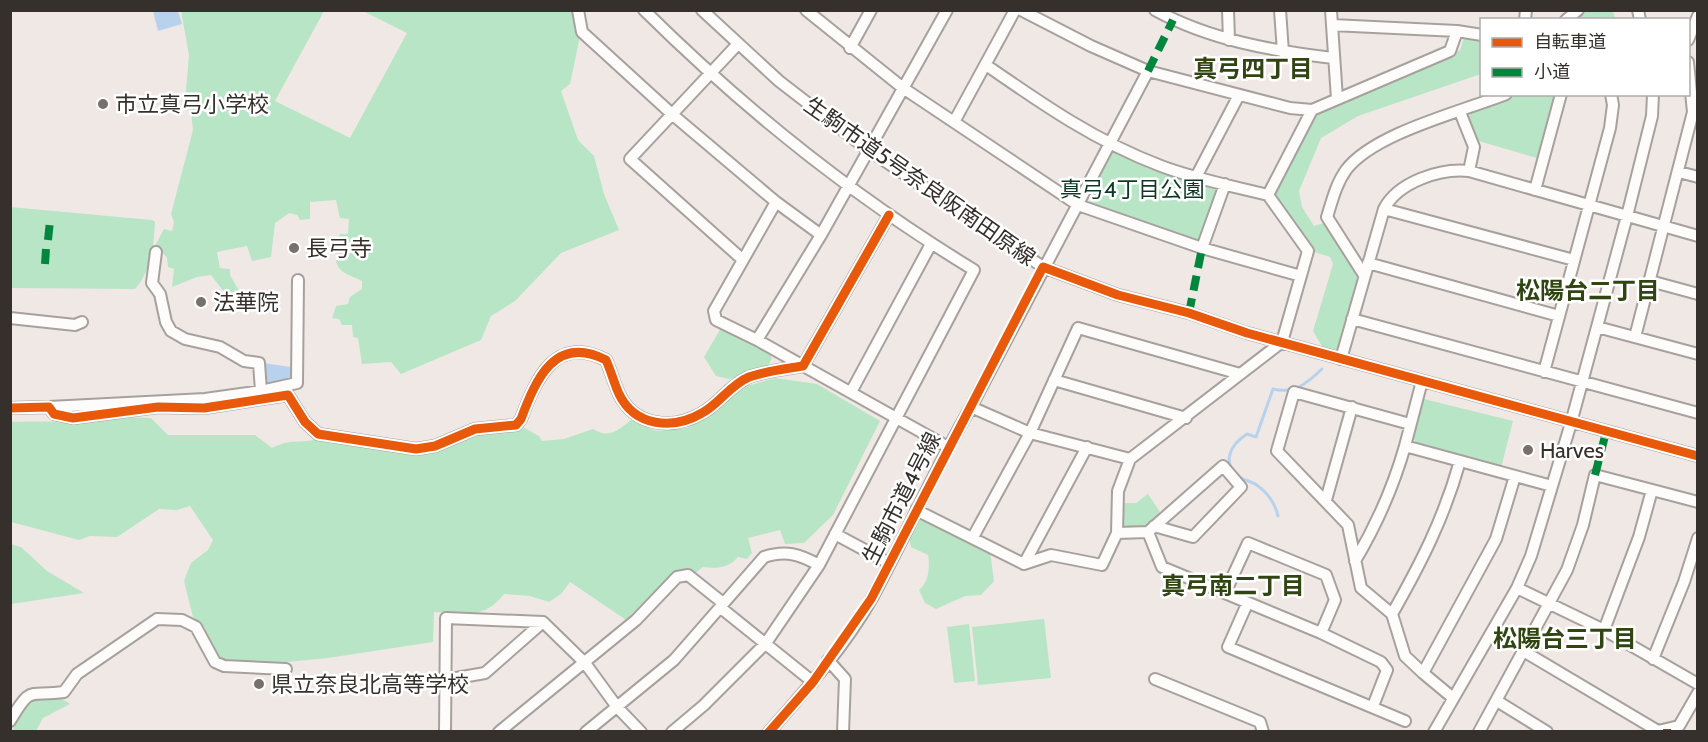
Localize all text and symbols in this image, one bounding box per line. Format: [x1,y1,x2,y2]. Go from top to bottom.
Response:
legend [1480,18,1690,96]
text: 自転車道 [1534,31,1606,53]
district label: 真弓四丁目 [1193,54,1313,83]
text: 小道 [1534,61,1570,83]
place label: 市立真弓小学校 [115,91,269,118]
street label: 生駒市道5号奈良阪南田原線 [799,91,1040,272]
marker: 市立真弓小学校 [96,97,110,111]
park label: 真弓4丁目公園 [1060,176,1204,203]
place label: 長弓寺 [306,235,372,262]
marker: 長弓寺 [287,241,301,255]
district label: 松陽台二丁目 [1516,276,1660,305]
place label: 法華院 [213,289,279,316]
marker: 法華院 [194,295,208,309]
street label: 生駒市道4号線 [857,428,946,569]
place label: Harves [1540,437,1604,464]
marker: Harves [1521,443,1535,457]
district label: 真弓南二丁目 [1161,571,1305,600]
district label: 松陽台三丁目 [1493,624,1637,653]
place label: 県立奈良北高等学校 [271,671,469,698]
marker: 県立奈良北高等学校 [252,677,266,691]

